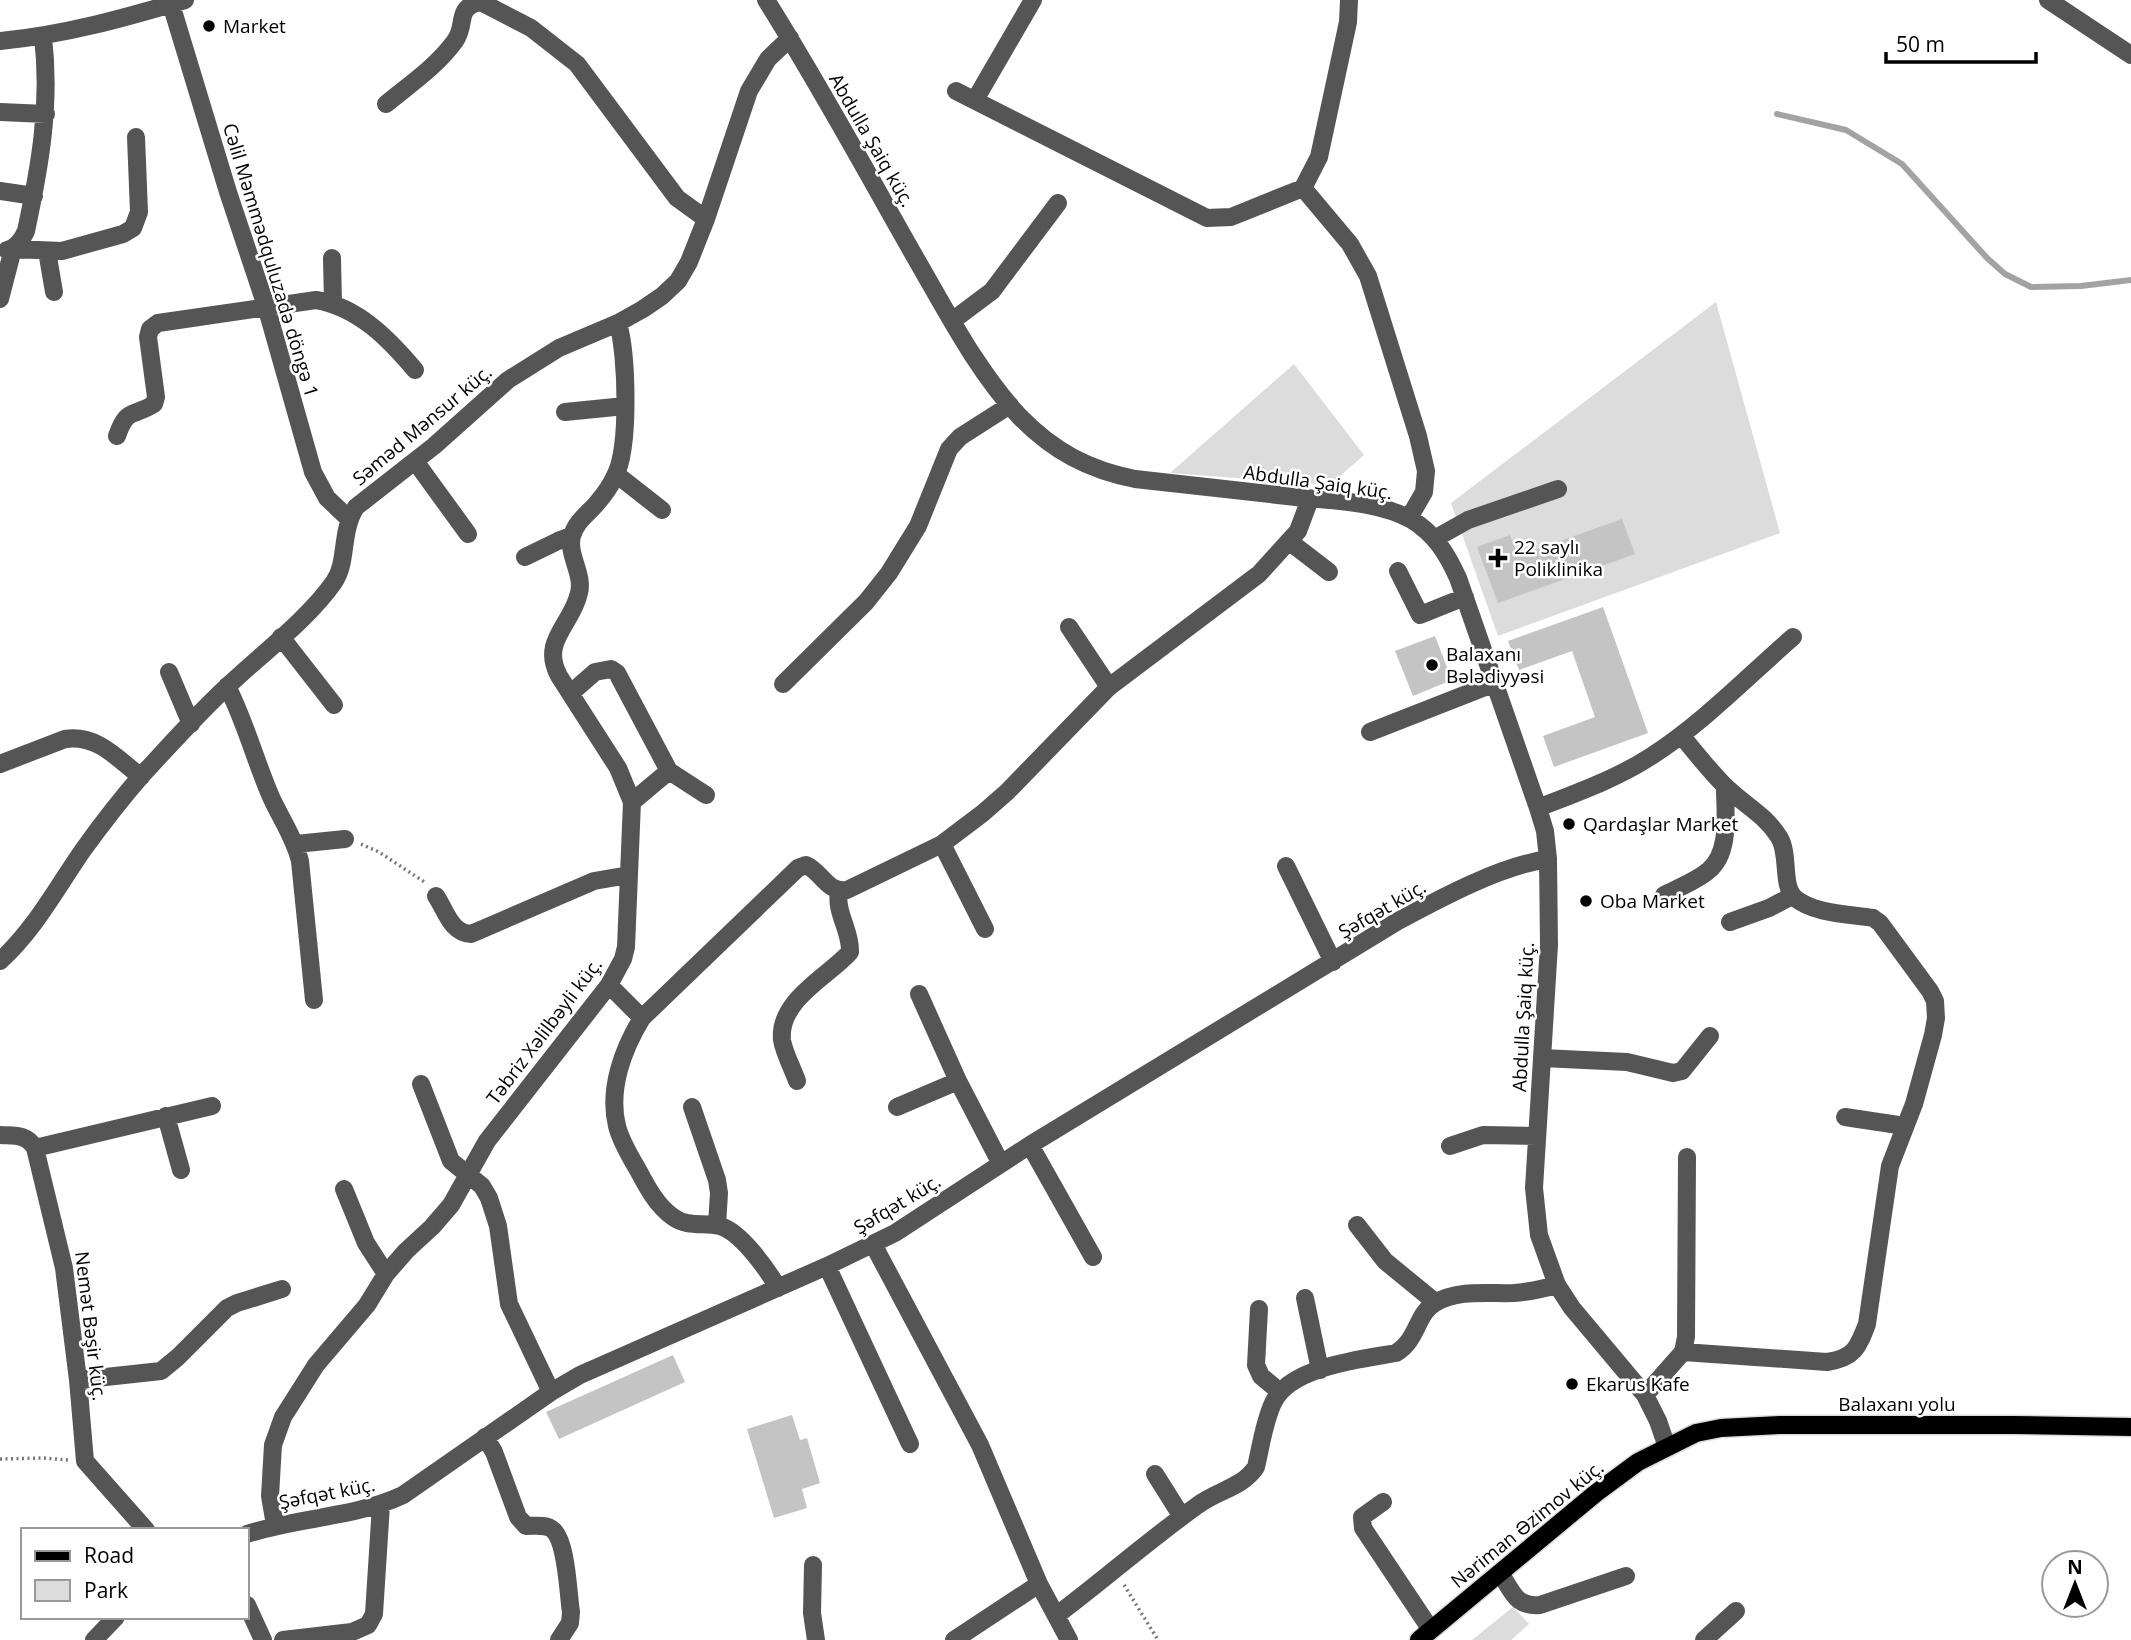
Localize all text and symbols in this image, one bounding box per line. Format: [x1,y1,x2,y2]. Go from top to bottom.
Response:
place label: Market [223,13,286,39]
marker: Market [201,18,217,34]
scale bar [1886,21,2036,65]
text: 50 m [1896,30,1945,58]
street label: Abdulla Şaiq küç. [823,69,921,211]
street label: Cəlil Məmmədquluzadə döngə 1 [217,120,325,400]
street label: Səməd Mənsur küç. [347,359,497,491]
street label: Abdulla Şaiq küç. [1242,459,1394,505]
place label: 22 saylı Poliklinika [1514,534,1603,582]
marker: 22 saylı Poliklinika [1488,548,1508,568]
place label: Balaxanı Bələdiyyəsi [1446,641,1544,689]
marker: Balaxanı Bələdiyyəsi [1424,657,1440,673]
place label: Qardaşlar Market [1583,811,1738,837]
marker: Qardaşlar Market [1561,816,1577,832]
street label: Şəfqət küç. [1333,873,1431,945]
place label: Oba Market [1600,888,1705,914]
marker: Oba Market [1578,893,1594,909]
street label: Abdulla Şaiq küç. [1506,941,1540,1093]
street label: Təbriz Xəlilbəyli küç. [480,952,608,1110]
street label: Şəfqət küç. [849,1168,945,1240]
street label: Nemət Bəşir küç. [69,1250,113,1402]
place label: Ekarus Kafe [1586,1371,1690,1397]
marker: Ekarus Kafe [1564,1376,1580,1392]
street label: Balaxanı yolu [1838,1391,1956,1417]
street label: Nəriman Əzimov küç. [1445,1454,1609,1594]
street label: Şəfqət küç. [277,1471,377,1515]
legend [21,1528,248,1619]
text: Road [84,1541,134,1569]
north arrow [2040,1549,2110,1619]
text: N [2067,1554,2083,1580]
text: Park [84,1576,128,1604]

